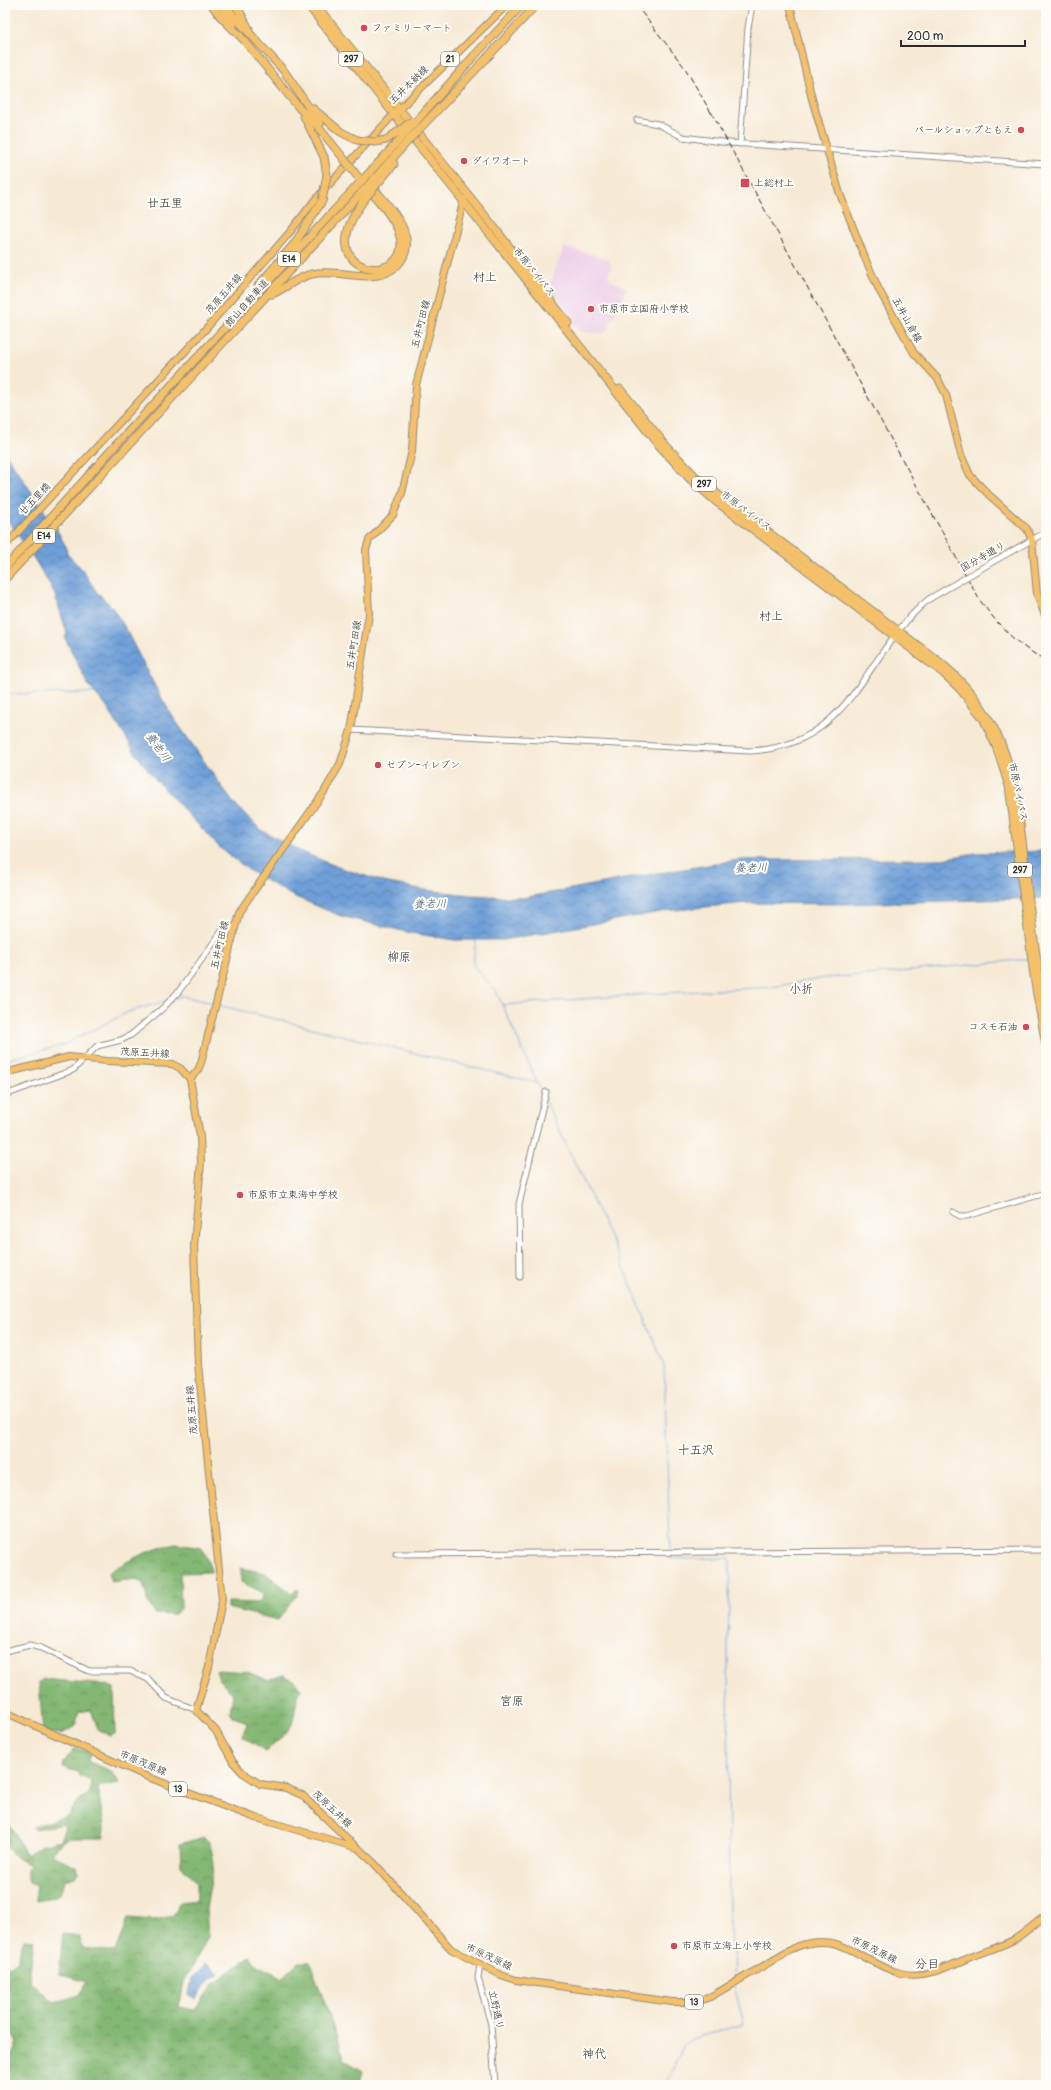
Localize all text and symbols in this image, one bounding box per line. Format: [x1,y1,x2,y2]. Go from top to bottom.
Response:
place label: ファミリーマート [372,22,452,34]
scale bar [901,22,1025,48]
marker: ファミリーマート [359,23,369,33]
text: 200 m [907,29,944,44]
road number: 297 [339,52,363,66]
road number: 21 [441,52,459,66]
street label: 五井本納線 [387,63,431,107]
place label: パールショップともえ [914,124,1013,136]
marker: パールショップともえ [1016,125,1026,135]
place label: ダイワオート [472,155,531,167]
marker: ダイワオート [459,156,469,166]
marker: 上総村上 [739,177,751,189]
place label: 上総村上 [754,177,794,189]
district label: 廿五里 [147,196,183,211]
street label: 市原バイパス [511,245,557,299]
road number: E14 [278,252,300,266]
district label: 村上 [473,270,497,285]
street label: 茂原五井線 [203,271,245,317]
street label: 館山自動車道 [222,277,272,329]
street label: 五井山倉線 [890,295,924,345]
street label: 五井町田線 [409,298,433,350]
place label: 市原市立国府小学校 [599,303,689,315]
marker: 市原市立国府小学校 [586,304,596,314]
road number: 297 [692,477,716,491]
street label: 廿五里橋 [17,480,53,518]
street label: 市原バイパス [719,488,773,534]
road number: E14 [33,529,55,543]
street label: 国分寺通り [958,539,1008,575]
district label: 村上 [759,609,783,624]
street label: 五井町田線 [344,619,364,671]
water label: 養老川 [143,730,173,764]
place label: セブン-イレブン [386,759,460,771]
marker: セブン-イレブン [373,760,383,770]
street label: 市原バイパス [1006,761,1030,823]
water label: 養老川 [734,861,768,875]
road number: 297 [1008,863,1032,877]
water label: 養老川 [413,897,447,911]
street label: 五井町田線 [209,919,231,971]
district label: 柳原 [387,950,411,965]
district label: 小折 [789,982,813,997]
place label: コスモ石油 [968,1021,1018,1033]
marker: コスモ石油 [1021,1022,1031,1032]
street label: 茂原五井線 [120,1046,170,1060]
place label: 市原市立東海中学校 [248,1189,338,1201]
marker: 市原市立東海中学校 [235,1190,245,1200]
street label: 茂原五井線 [184,1385,200,1435]
district label: 十五沢 [678,1443,714,1458]
district label: 宮原 [500,1694,524,1709]
street label: 市原茂原線 [118,1748,168,1778]
road number: 13 [169,1782,187,1796]
street label: 茂原五井線 [310,1788,354,1830]
street label: 市原茂原線 [849,1934,899,1966]
place label: 市原市立海上小学校 [682,1940,772,1952]
street label: 市原茂原線 [464,1941,514,1973]
marker: 市原市立海上小学校 [669,1941,679,1951]
district label: 分目 [915,1957,939,1972]
street label: 立野通り [486,1989,506,2031]
road number: 13 [685,1995,703,2009]
district label: 神代 [582,2047,606,2062]

